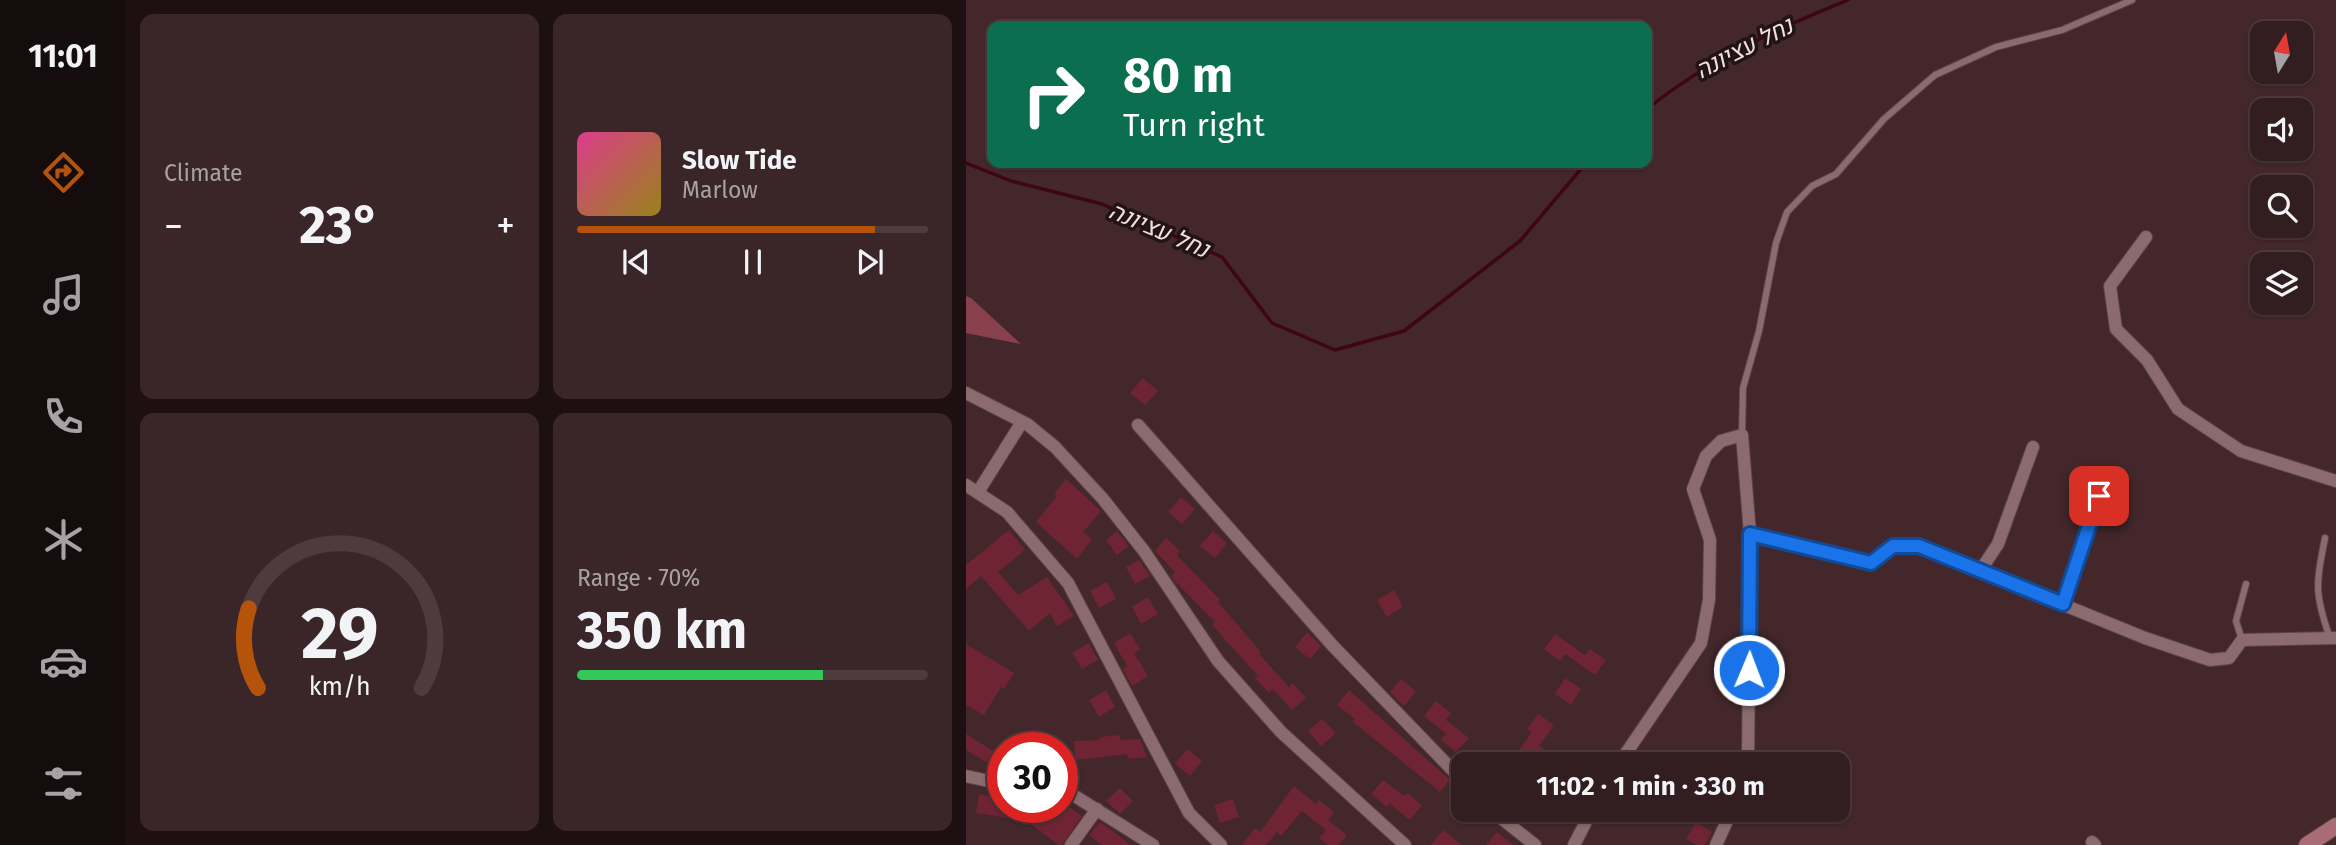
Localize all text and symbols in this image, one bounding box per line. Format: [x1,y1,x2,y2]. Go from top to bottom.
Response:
water label: נחל עציונה [1690,10,1800,85]
north arrow [2250,21,2314,84]
map controls [2250,21,2313,315]
text: 11:01 [28,37,98,75]
text: 80 m [1123,46,1233,105]
icon: right [1008,49,1099,140]
button: sound [2250,98,2313,161]
text: Turn right [1123,106,1265,144]
text: Slow Tide [682,145,797,176]
icon: directions [39,148,88,197]
text: Climate [164,159,243,187]
button: search [2250,175,2313,238]
text: Marlow [682,176,758,204]
text: 23° [299,194,380,257]
water label: נחל עציונה [1105,196,1215,264]
text: − [164,203,183,249]
text: + [496,203,515,249]
icon: previous [617,243,655,281]
icon: pause [734,243,772,281]
icon: next [851,243,889,281]
button: layers [2250,252,2313,315]
icon: music [39,270,88,319]
icon: phone [39,392,88,441]
pin [2069,466,2129,526]
icon: arrive [2080,477,2118,515]
icon: climate [39,515,88,564]
text: Range · 70% [577,564,700,592]
text: 29 [301,590,378,677]
text: 350 km [577,599,747,662]
position arrow [1712,633,1786,707]
icon: car [39,637,88,686]
text: km/h [309,672,370,702]
speed limit sign: 30 [987,732,1078,823]
icon: filters [39,759,88,808]
text: 11:02 · 1 min · 330 m [1536,771,1765,802]

